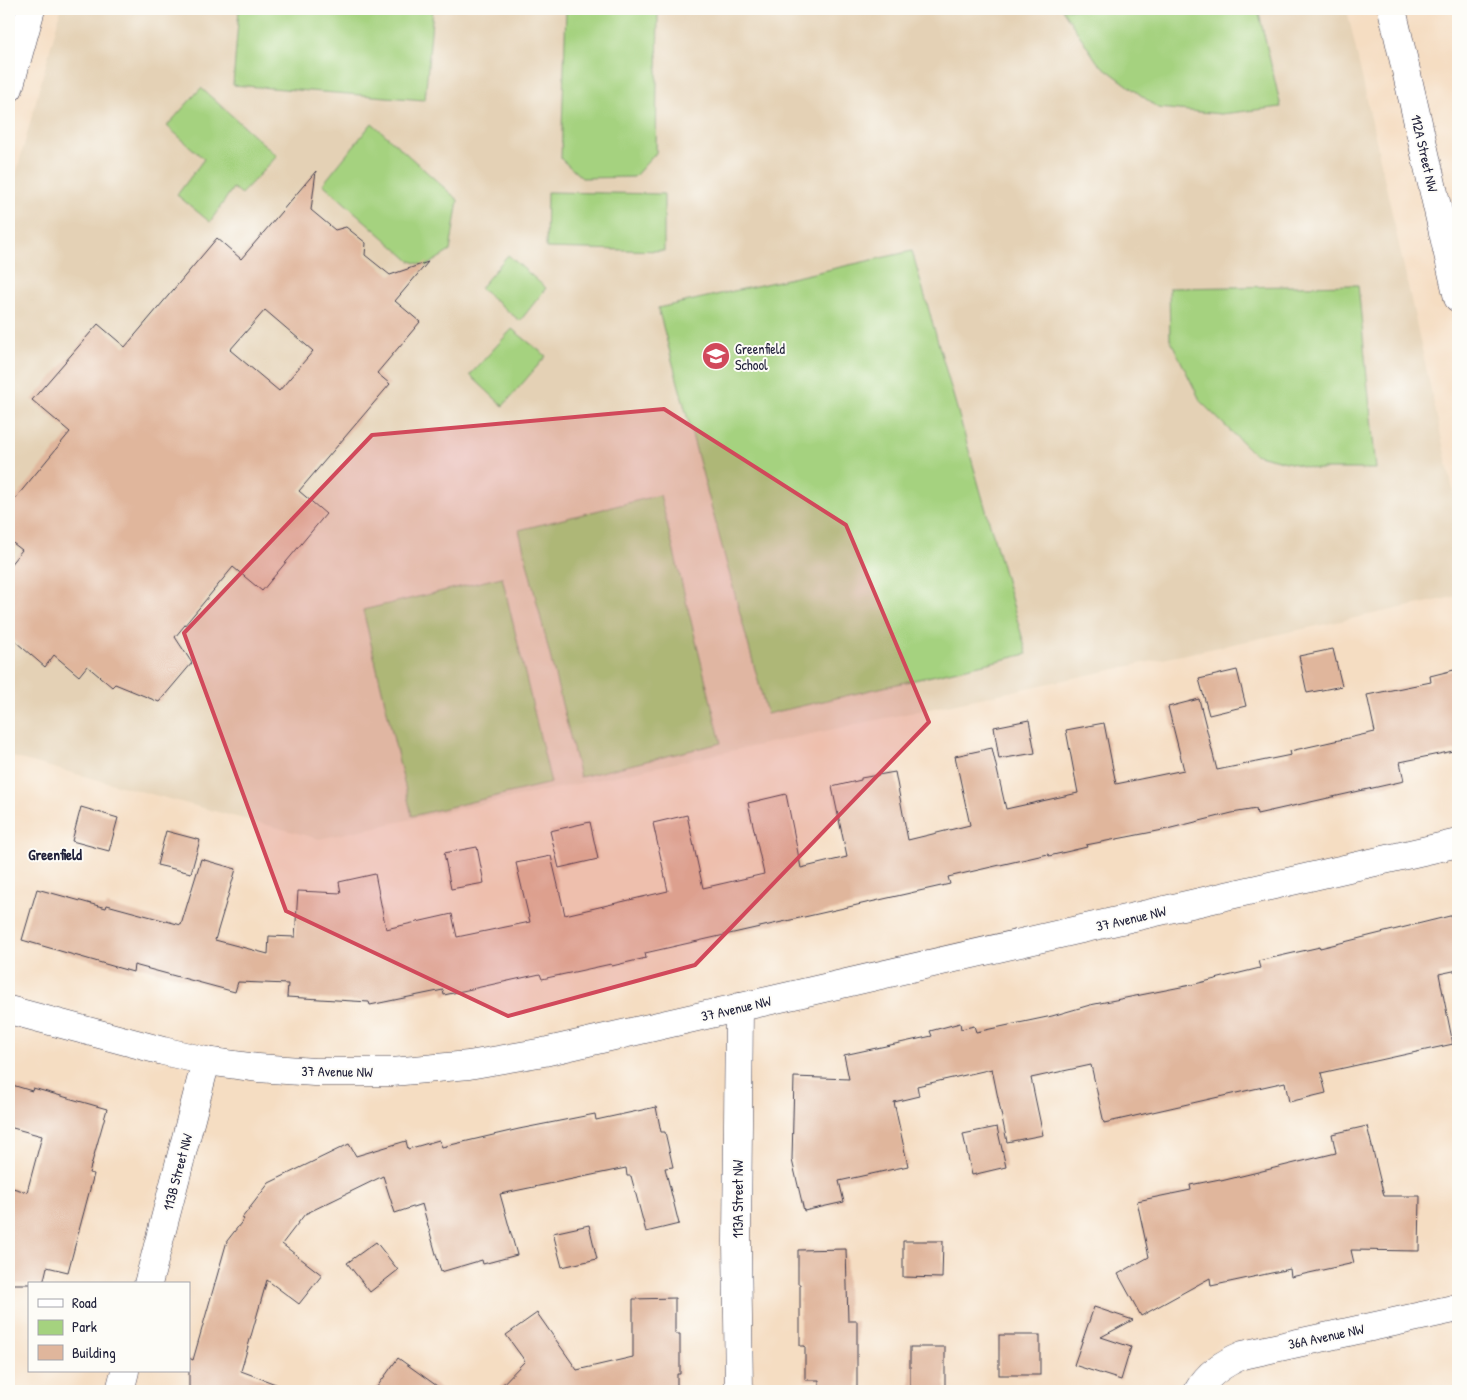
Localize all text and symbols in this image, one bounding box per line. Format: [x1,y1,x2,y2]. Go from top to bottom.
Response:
street label: 112A Street NW [1407,113,1443,194]
place label: Greenfield School [735,339,785,374]
school or university icon: Greenfield School [701,341,731,371]
district label: Greenfield [28,844,82,865]
street label: 37 Avenue NW [1094,901,1168,935]
street label: 37 Avenue NW [699,991,773,1025]
street label: 37 Avenue NW [301,1061,373,1081]
street label: 113B Street NW [158,1131,196,1212]
street label: 113A Street NW [728,1159,747,1238]
legend [28,1282,190,1372]
text: Road [72,1292,97,1313]
text: Park [72,1316,97,1337]
street label: 36A Avenue NW [1287,1319,1366,1353]
text: Building [72,1342,116,1363]

